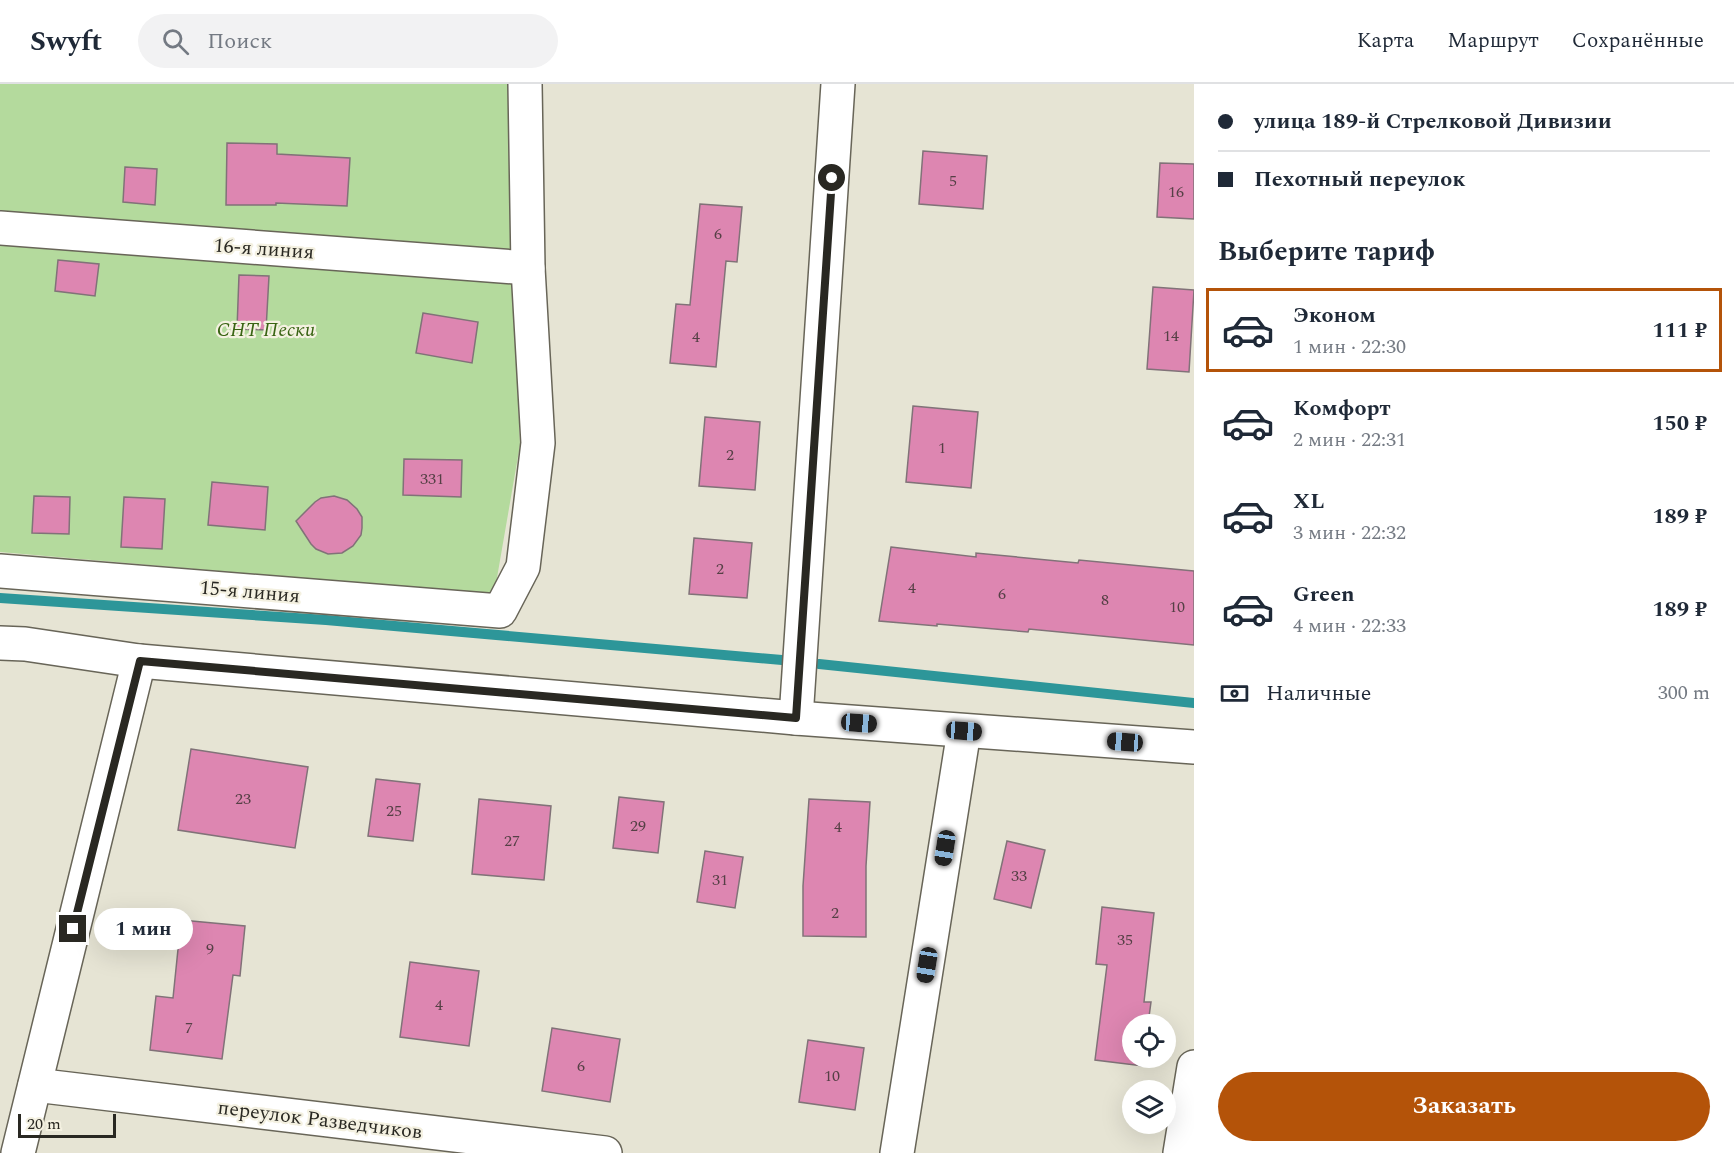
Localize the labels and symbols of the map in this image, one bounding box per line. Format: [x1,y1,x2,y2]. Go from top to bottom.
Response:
route start [818,164,845,191]
house number: 5 [949,169,957,193]
house number: 16 [1168,180,1184,204]
house number: 6 [714,222,722,246]
street label: 16-я линия [213,231,315,267]
park label: СНТ Пески [217,315,316,345]
house number: 14 [1163,324,1179,348]
house number: 4 [692,325,700,349]
house number: 1 [938,436,946,460]
house number: 2 [726,443,734,467]
house number: 331 [420,467,444,491]
house number: 2 [716,557,724,581]
street label: 15-я линия [199,573,301,611]
house number: 4 [908,576,916,600]
house number: 6 [998,582,1006,606]
house number: 8 [1101,588,1109,612]
house number: 10 [1169,595,1185,619]
car [840,713,878,733]
car [945,721,983,741]
car [1106,732,1144,752]
house number: 23 [235,787,251,811]
house number: 25 [386,799,402,823]
house number: 29 [630,814,646,838]
house number: 4 [834,815,842,839]
house number: 27 [504,829,520,853]
car [933,829,957,867]
house number: 33 [1011,864,1027,888]
house number: 31 [712,868,728,892]
house number: 2 [831,901,839,925]
callout: 1 мин [94,908,193,950]
route end [59,915,86,942]
house number: 35 [1117,928,1133,952]
house number: 9 [206,937,214,961]
car [915,946,939,984]
house number: 4 [435,993,443,1017]
house number: 7 [185,1016,193,1040]
house number: 6 [577,1054,585,1078]
house number: 10 [824,1064,840,1088]
street label: переулок Разведчиков [216,1093,424,1147]
scale bar [18,1111,116,1138]

